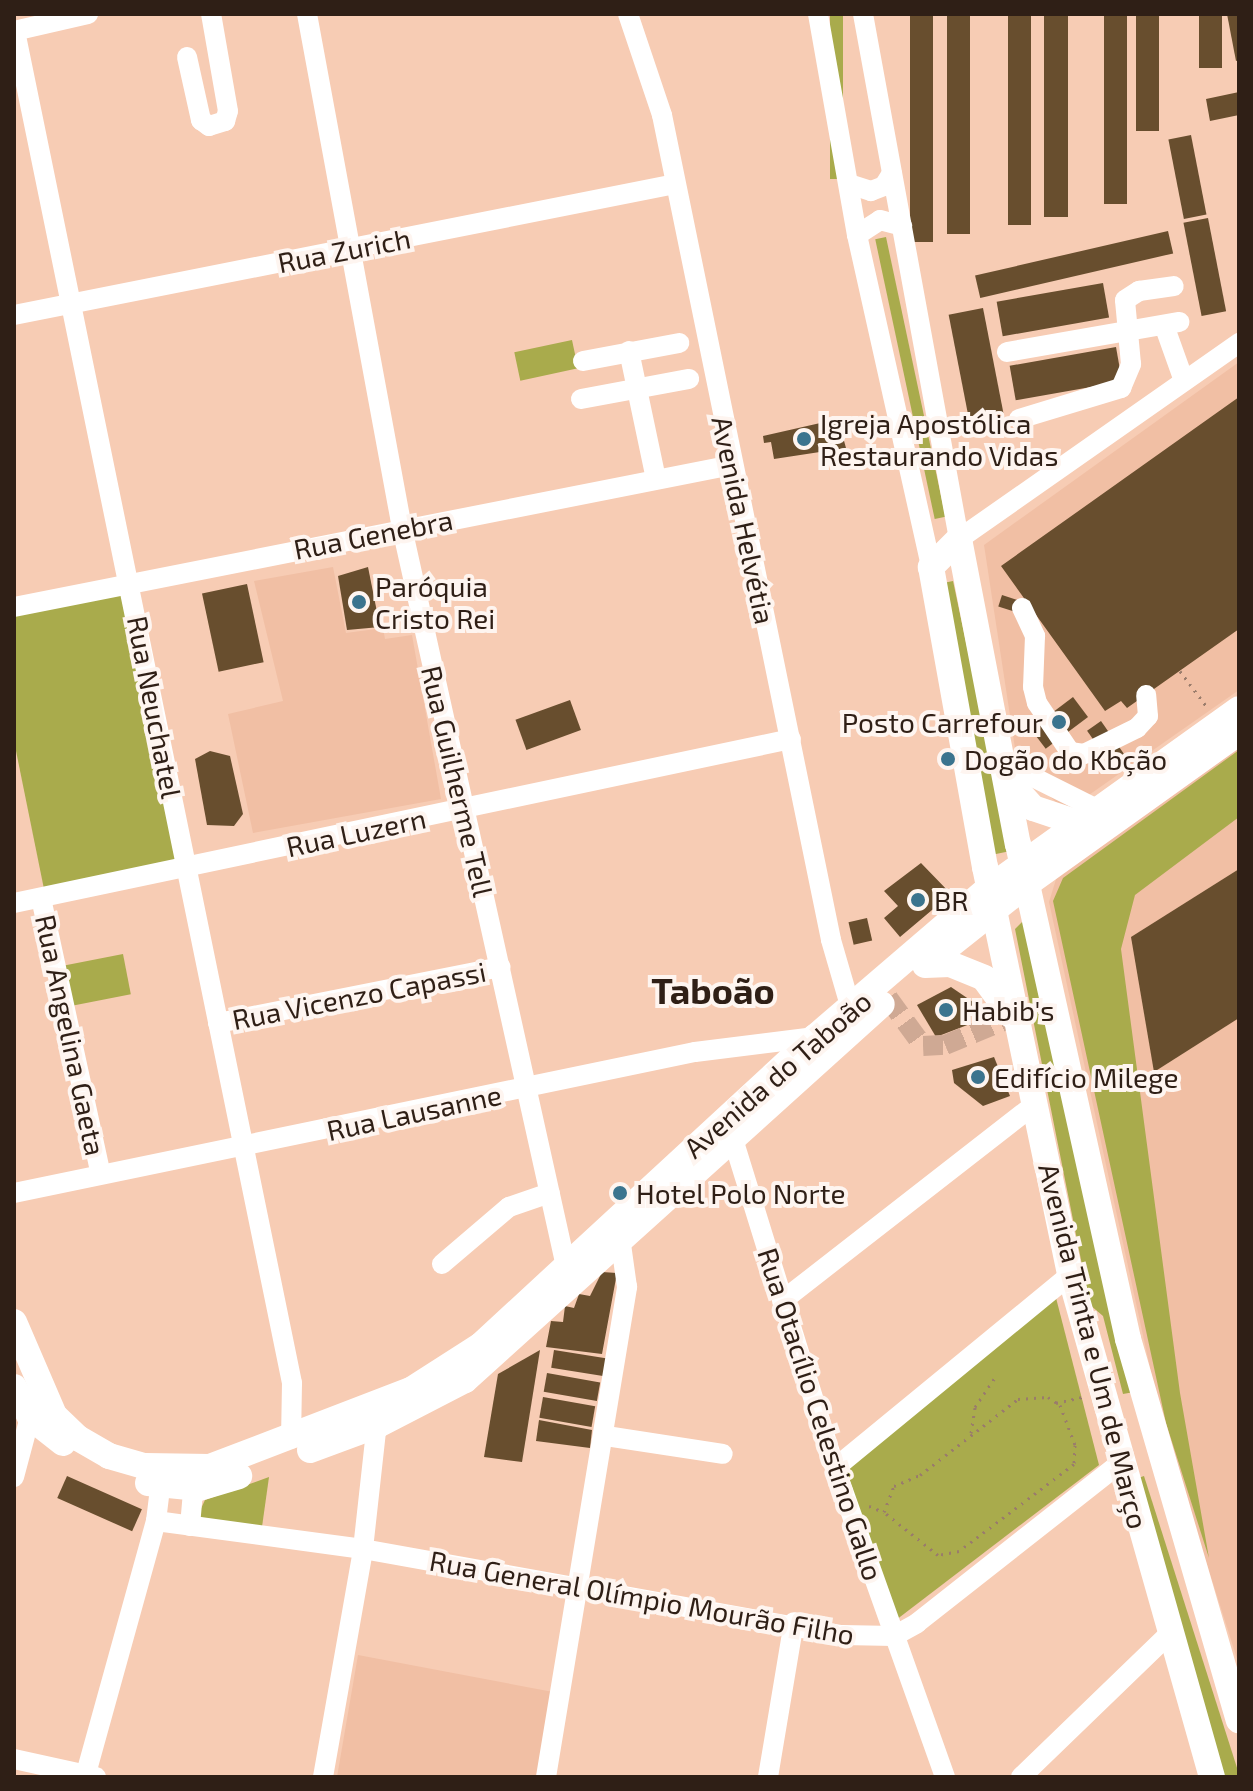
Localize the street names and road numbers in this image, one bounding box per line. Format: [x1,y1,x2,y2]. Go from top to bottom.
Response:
street label: Rua Zurich [275,221,413,279]
street label: Avenida Helvétia [706,413,782,627]
street label: Rua Genebra [291,502,455,566]
street label: Rua Neuchatel [121,613,189,801]
street label: Rua Guilherme Tell [415,662,501,900]
street label: Rua Luzern [283,801,429,863]
street label: Rua Angelina Gaeta [29,911,113,1159]
street label: Rua Vicenzo Capassi [229,954,489,1036]
street label: Avenida do Taboão [676,983,878,1165]
street label: Rua Lausanne [324,1077,504,1147]
street label: Avenida Trinta e Um de Março [1032,1160,1156,1532]
street label: Rua Otacílio Celestino Gallo [751,1243,891,1585]
street label: Rua General Olímpio Mourão Filho [427,1543,857,1651]

